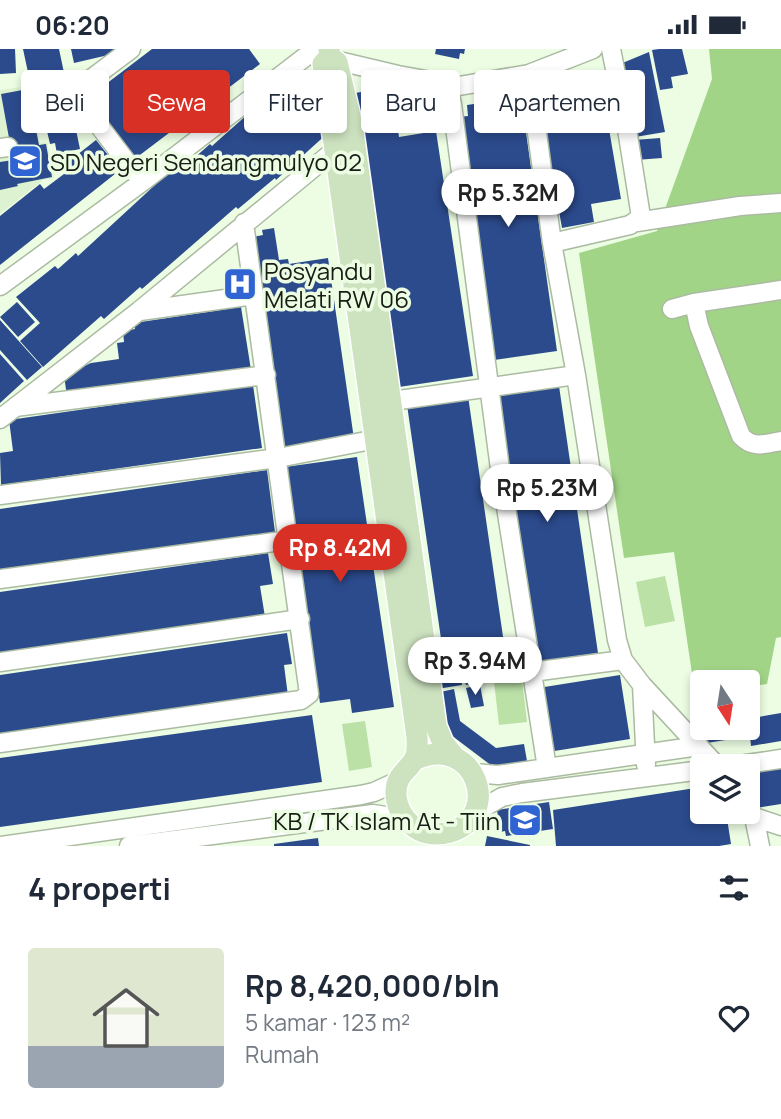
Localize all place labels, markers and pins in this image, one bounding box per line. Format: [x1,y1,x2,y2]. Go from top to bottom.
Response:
school or university icon: SD Negeri Sendangmulyo 02 [6,142,44,180]
place label: SD Negeri Sendangmulyo 02 [50,145,362,178]
pin: Rp 5.32M [436,169,580,229]
place label: Posyandu Melati RW 06 [264,254,409,315]
hospital icon: Posyandu Melati RW 06 [221,265,259,303]
pin: Rp 5.23M [475,465,619,524]
pin: Rp 8.42M [268,525,412,584]
pin: Rp 3.94M [403,637,547,697]
school or university icon: KB / TK Islam At - Tiin [506,801,544,839]
place label: KB / TK Islam At - Tiin [273,804,500,837]

